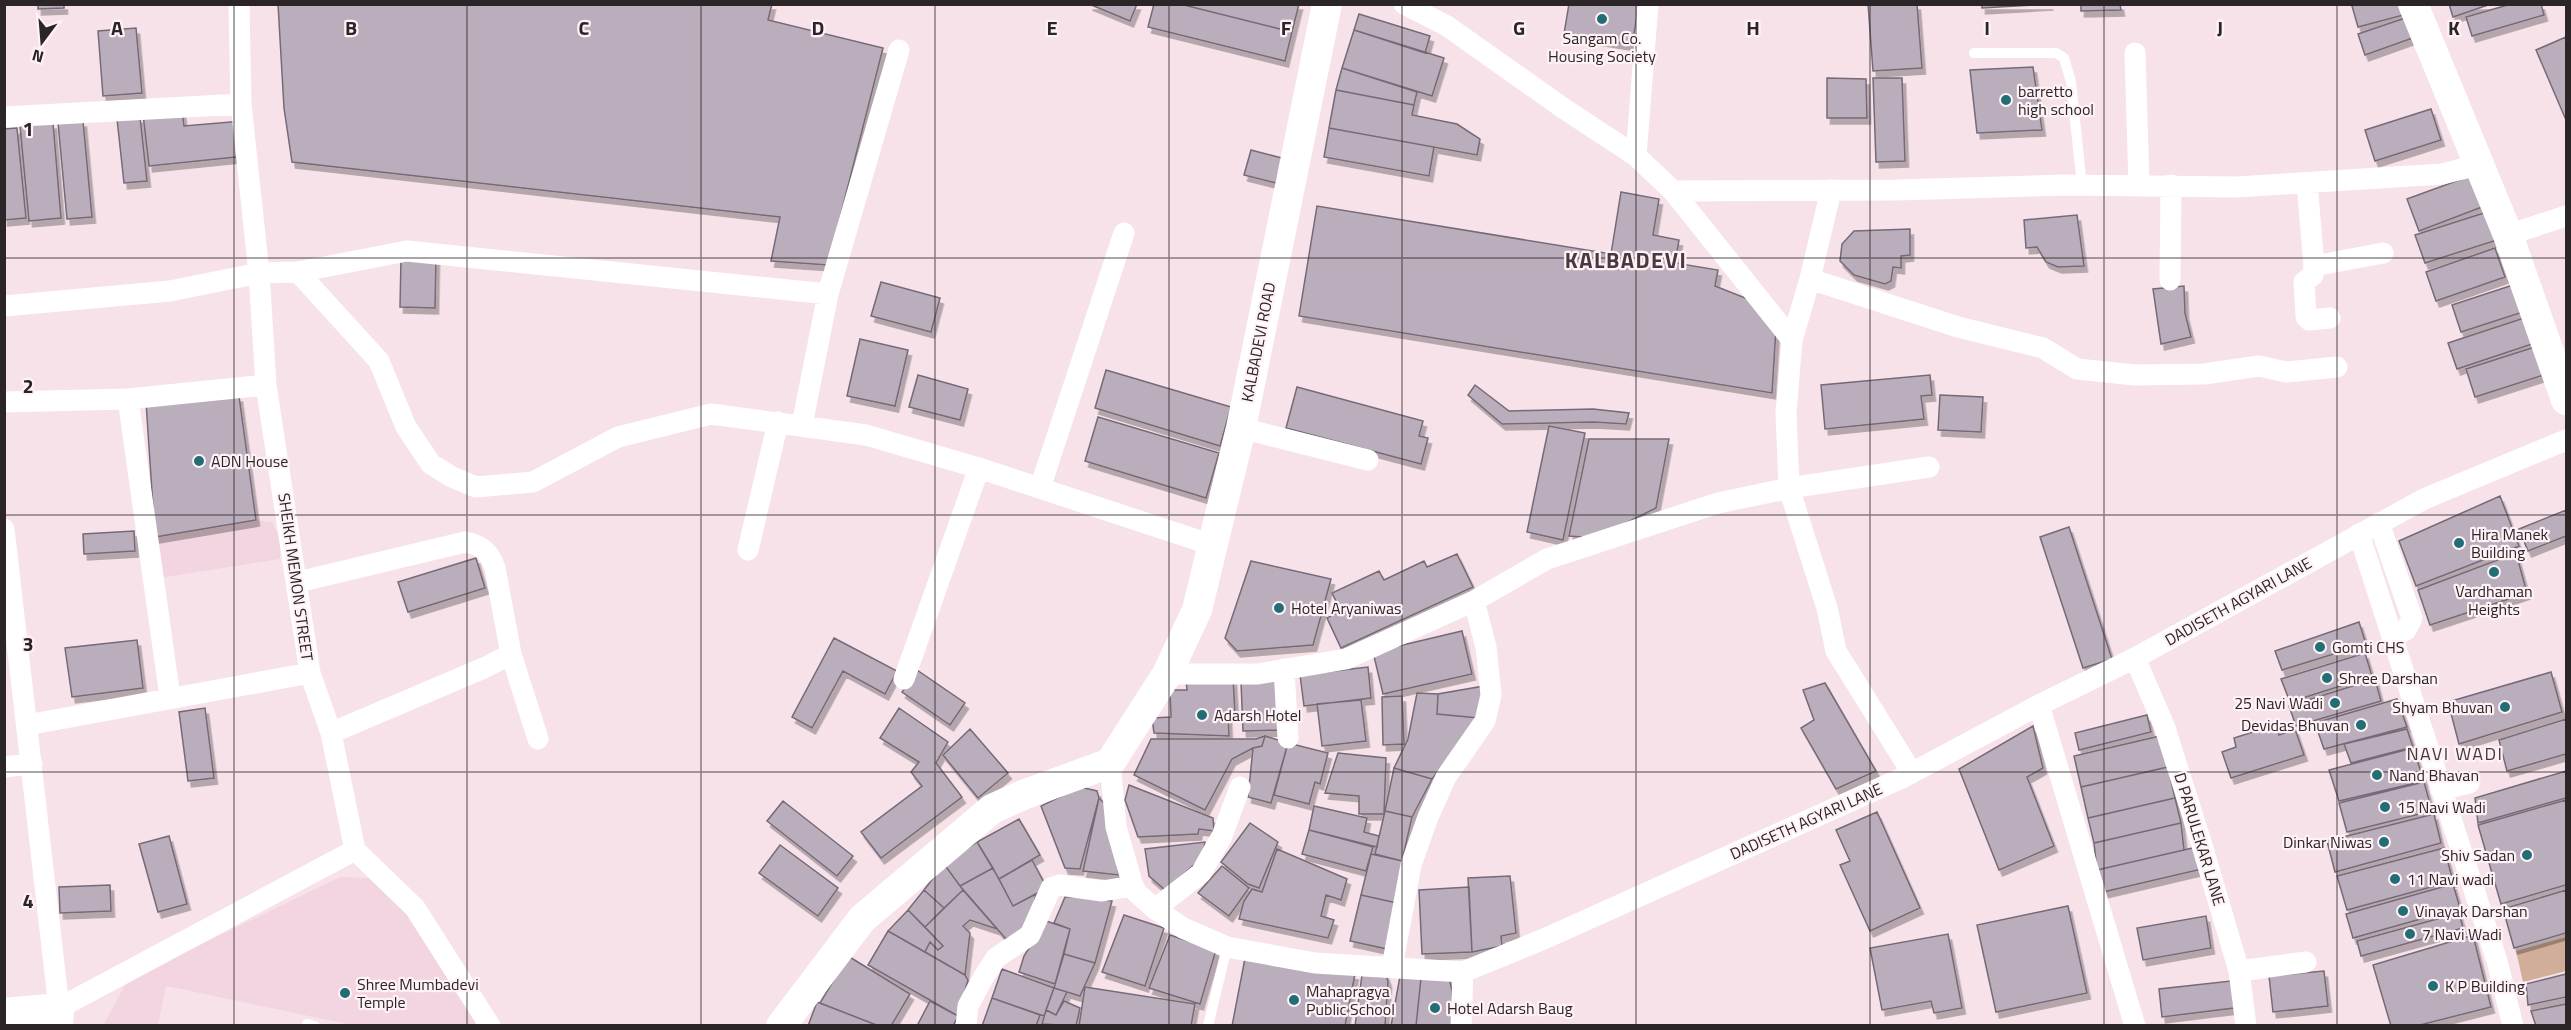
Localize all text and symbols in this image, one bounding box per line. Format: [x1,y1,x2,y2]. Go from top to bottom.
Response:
north arrow [12,12,72,72]
text: A [111,12,123,43]
text: B [345,12,357,43]
text: C [579,12,590,43]
text: D [812,12,824,43]
text: E [1046,12,1058,43]
text: F [1281,12,1292,43]
text: G [1513,12,1525,43]
marker: Sangam Co. Housing Society [1595,12,1609,26]
text: H [1746,12,1760,43]
text: I [1984,12,1990,43]
text: J [2217,12,2223,43]
text: K [2448,12,2460,43]
place label: Sangam Co. Housing Society [1548,26,1656,68]
text: N [29,43,47,69]
place label: barretto high school [2018,79,2094,121]
marker: barretto high school [1999,93,2013,107]
text: 1 [22,113,34,144]
district label: KALBADEVI [1565,243,1687,277]
street label: KALBADEVI ROAD [1235,280,1281,404]
text: 2 [22,370,34,401]
place label: ADN House [211,449,288,473]
marker: ADN House [192,454,206,468]
street label: SHEIKH MEMON STREET [272,491,320,663]
place label: Hira Manek Building [2471,522,2549,564]
marker: Hira Manek Building [2452,536,2466,550]
street label: DADISETH AGYARI LANE [2160,551,2316,651]
marker: Vardhaman Heights [2487,565,2501,579]
place label: Vardhaman Heights [2455,579,2533,621]
place label: Hotel Aryaniwas [1291,596,1401,620]
marker: Hotel Aryaniwas [1272,601,1286,615]
text: 3 [22,628,34,659]
place label: Gomti CHS [2332,635,2404,659]
marker: Gomti CHS [2313,640,2327,654]
place label: Shree Darshan [2339,666,2438,690]
marker: Shree Darshan [2320,671,2334,685]
place label: 25 Navi Wadi [2234,691,2323,715]
place label: Shyam Bhuvan [2392,695,2493,719]
marker: 25 Navi Wadi [2328,696,2342,710]
marker: Shyam Bhuvan [2498,700,2512,714]
place label: Adarsh Hotel [1214,703,1302,727]
marker: Adarsh Hotel [1195,708,1209,722]
place label: Devidas Bhuvan [2241,713,2349,737]
marker: Devidas Bhuvan [2354,718,2368,732]
district label: NAVI WADI [2406,740,2504,767]
place label: Nand Bhavan [2389,763,2479,787]
marker: Nand Bhavan [2370,768,2384,782]
street label: D PARULEKAR LANE [2168,770,2232,909]
street label: DADISETH AGYARI LANE [1726,776,1886,865]
place label: 15 Navi Wadi [2397,795,2486,819]
marker: 15 Navi Wadi [2378,800,2392,814]
place label: Dinkar Niwas [2283,830,2372,854]
marker: Dinkar Niwas [2377,835,2391,849]
place label: Shiv Sadan [2441,843,2515,867]
marker: Shiv Sadan [2520,848,2534,862]
place label: 11 Navi wadi [2407,867,2494,891]
marker: 11 Navi wadi [2388,872,2402,886]
text: 4 [22,885,34,916]
place label: Vinayak Darshan [2415,899,2528,923]
marker: Vinayak Darshan [2396,904,2410,918]
place label: 7 Navi Wadi [2422,922,2502,946]
marker: 7 Navi Wadi [2403,927,2417,941]
place label: Shree Mumbadevi Temple [357,972,479,1014]
place label: K P Building [2445,974,2525,998]
place label: Mahapragya Public School [1306,979,1395,1021]
marker: K P Building [2426,979,2440,993]
marker: Shree Mumbadevi Temple [338,986,352,1000]
marker: Mahapragya Public School [1287,993,1301,1007]
place label: Hotel Adarsh Baug [1447,996,1573,1020]
marker: Hotel Adarsh Baug [1428,1001,1442,1015]

